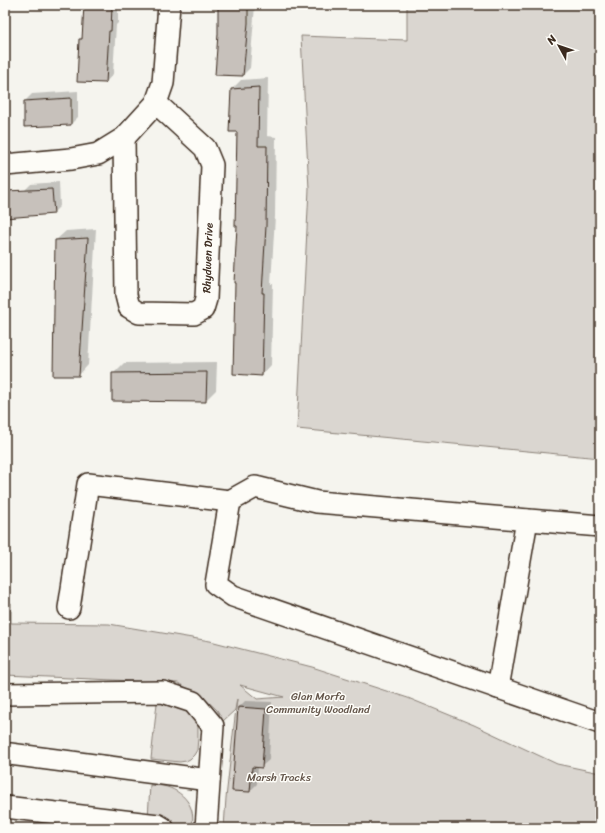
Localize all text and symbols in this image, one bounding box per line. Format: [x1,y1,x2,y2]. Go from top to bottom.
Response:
north arrow [539,26,579,66]
text: N [541,31,562,50]
street label: Rhydwen Drive [197,222,219,294]
park label: Glan Morfa Community Woodland [266,687,371,719]
park label: Marsh Tracks [247,768,312,787]

